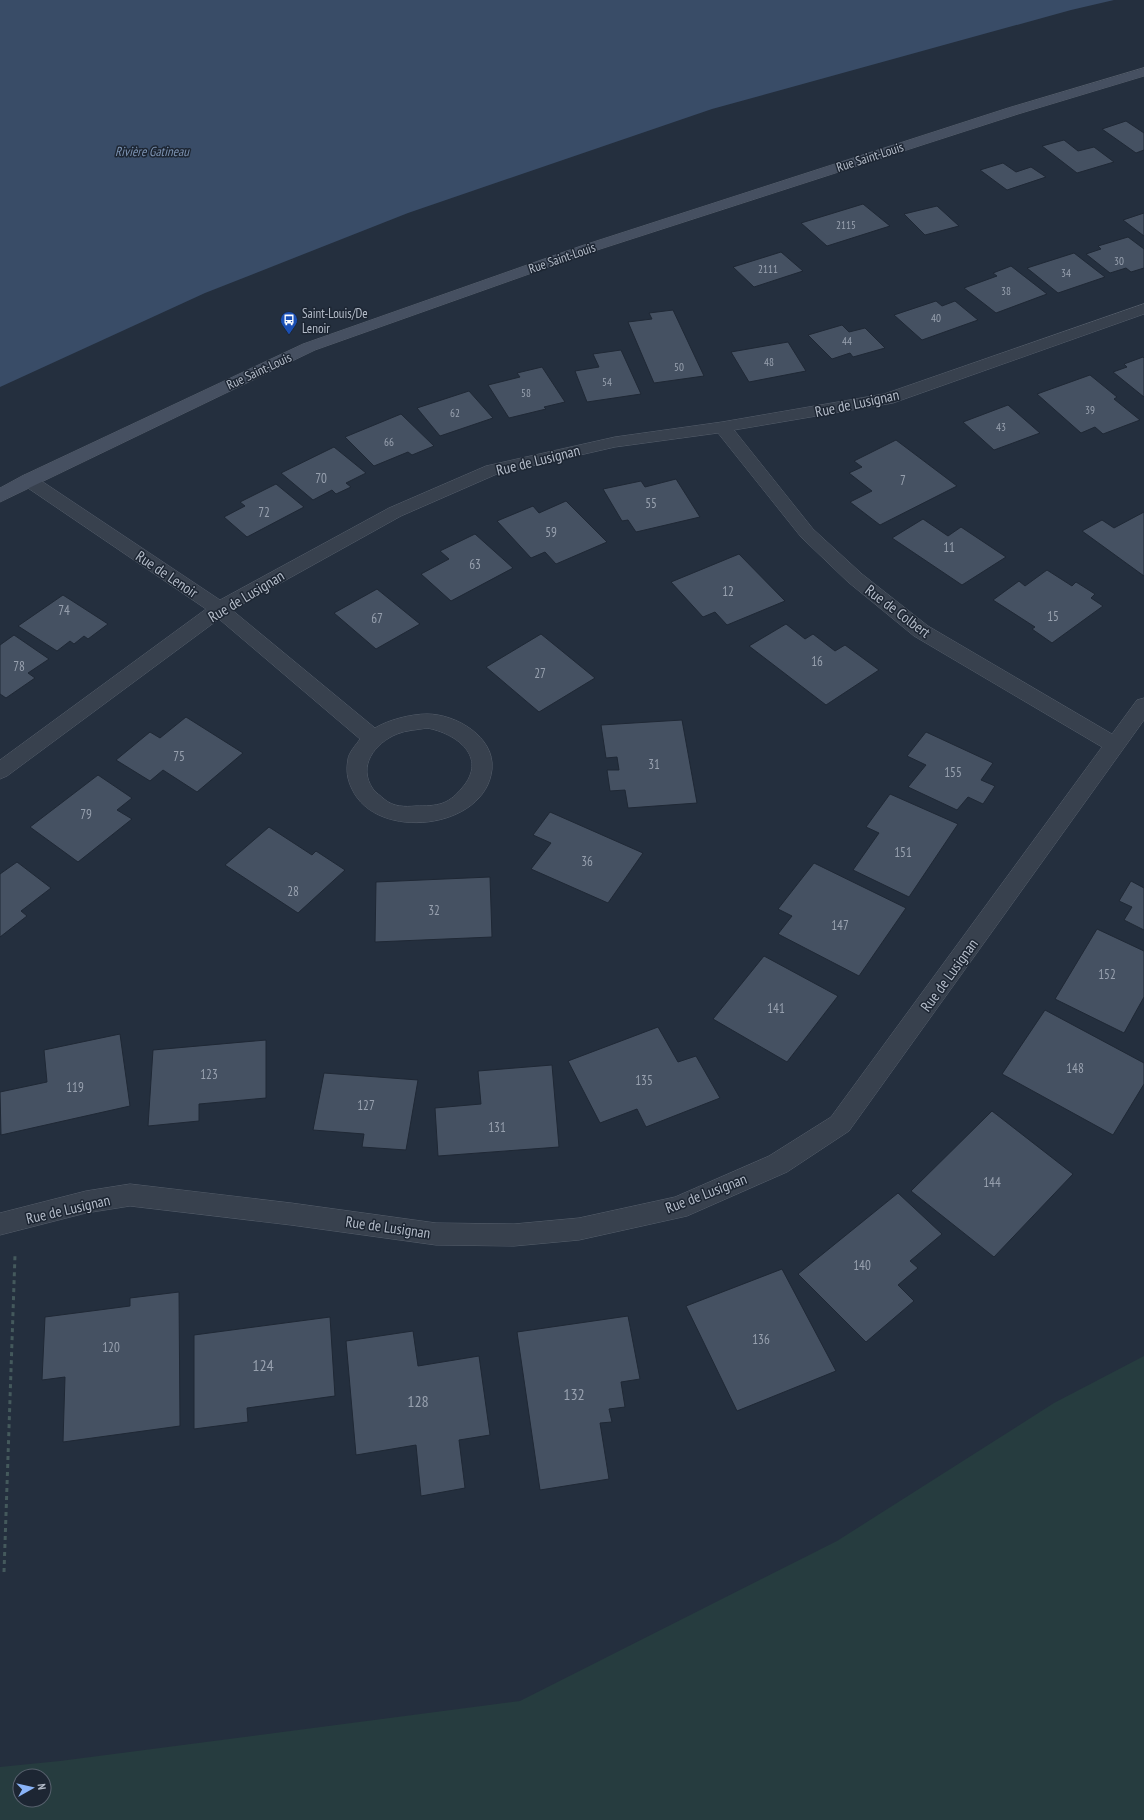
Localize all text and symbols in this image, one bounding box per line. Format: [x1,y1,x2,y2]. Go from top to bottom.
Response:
street label: Rue Saint-Louis [834,138,906,176]
water label: Rivière Gatineau [115,143,190,160]
house number: 2115 [836,218,856,232]
street label: Rue Saint-Louis [526,239,598,277]
house number: 30 [1114,254,1124,268]
house number: 2111 [758,262,778,276]
house number: 34 [1061,266,1071,280]
house number: 38 [1001,284,1011,298]
place label: Saint-Louis/De Lenoir [302,305,368,337]
bus stop icon: Saint-Louis/De Lenoir [279,310,299,335]
house number: 40 [931,311,941,325]
house number: 44 [842,334,852,348]
street label: Rue Saint-Louis [224,349,294,393]
house number: 48 [764,355,774,369]
house number: 50 [674,360,684,374]
house number: 54 [602,375,612,389]
street label: Rue de Lusignan [813,385,901,421]
house number: 58 [521,386,531,400]
house number: 39 [1085,403,1095,417]
house number: 62 [450,406,460,420]
house number: 43 [996,420,1006,434]
house number: 66 [384,435,394,449]
street label: Rue de Lusignan [494,440,582,480]
house number: 70 [315,470,327,487]
house number: 7 [900,472,906,489]
house number: 55 [645,495,657,512]
house number: 72 [258,504,270,521]
house number: 59 [545,524,557,541]
house number: 11 [943,539,955,556]
street label: Rue de Lenoir [132,546,203,602]
house number: 63 [469,556,481,573]
street label: Rue de Lusignan [204,566,288,626]
street label: Rue de Colbert [862,580,934,642]
house number: 12 [722,583,734,600]
house number: 74 [58,602,70,619]
house number: 15 [1047,608,1059,625]
house number: 67 [371,610,383,627]
house number: 16 [811,653,823,670]
house number: 78 [13,658,25,675]
house number: 27 [534,665,546,682]
house number: 75 [173,748,185,765]
house number: 31 [648,756,660,773]
house number: 155 [944,764,962,781]
house number: 79 [80,806,92,823]
house number: 151 [894,844,912,861]
house number: 36 [581,853,593,870]
house number: 28 [287,883,299,900]
house number: 32 [428,902,440,919]
house number: 147 [831,917,849,934]
street label: Rue de Lusignan [916,935,982,1015]
house number: 152 [1098,966,1116,983]
house number: 141 [767,1000,785,1017]
house number: 148 [1066,1060,1084,1077]
house number: 123 [200,1066,218,1083]
house number: 135 [635,1072,653,1089]
house number: 119 [66,1079,84,1096]
house number: 127 [357,1097,375,1114]
house number: 131 [488,1119,506,1136]
street label: Rue de Lusignan [663,1169,749,1217]
house number: 144 [983,1174,1001,1191]
street label: Rue de Lusignan [24,1190,112,1228]
street label: Rue de Lusignan [344,1212,432,1242]
house number: 140 [853,1257,871,1274]
house number: 136 [752,1331,770,1348]
house number: 120 [102,1339,120,1356]
house number: 124 [252,1355,274,1375]
house number: 132 [563,1384,585,1404]
house number: 128 [407,1391,429,1411]
north arrow [12,1768,52,1808]
text: N [35,1783,49,1791]

